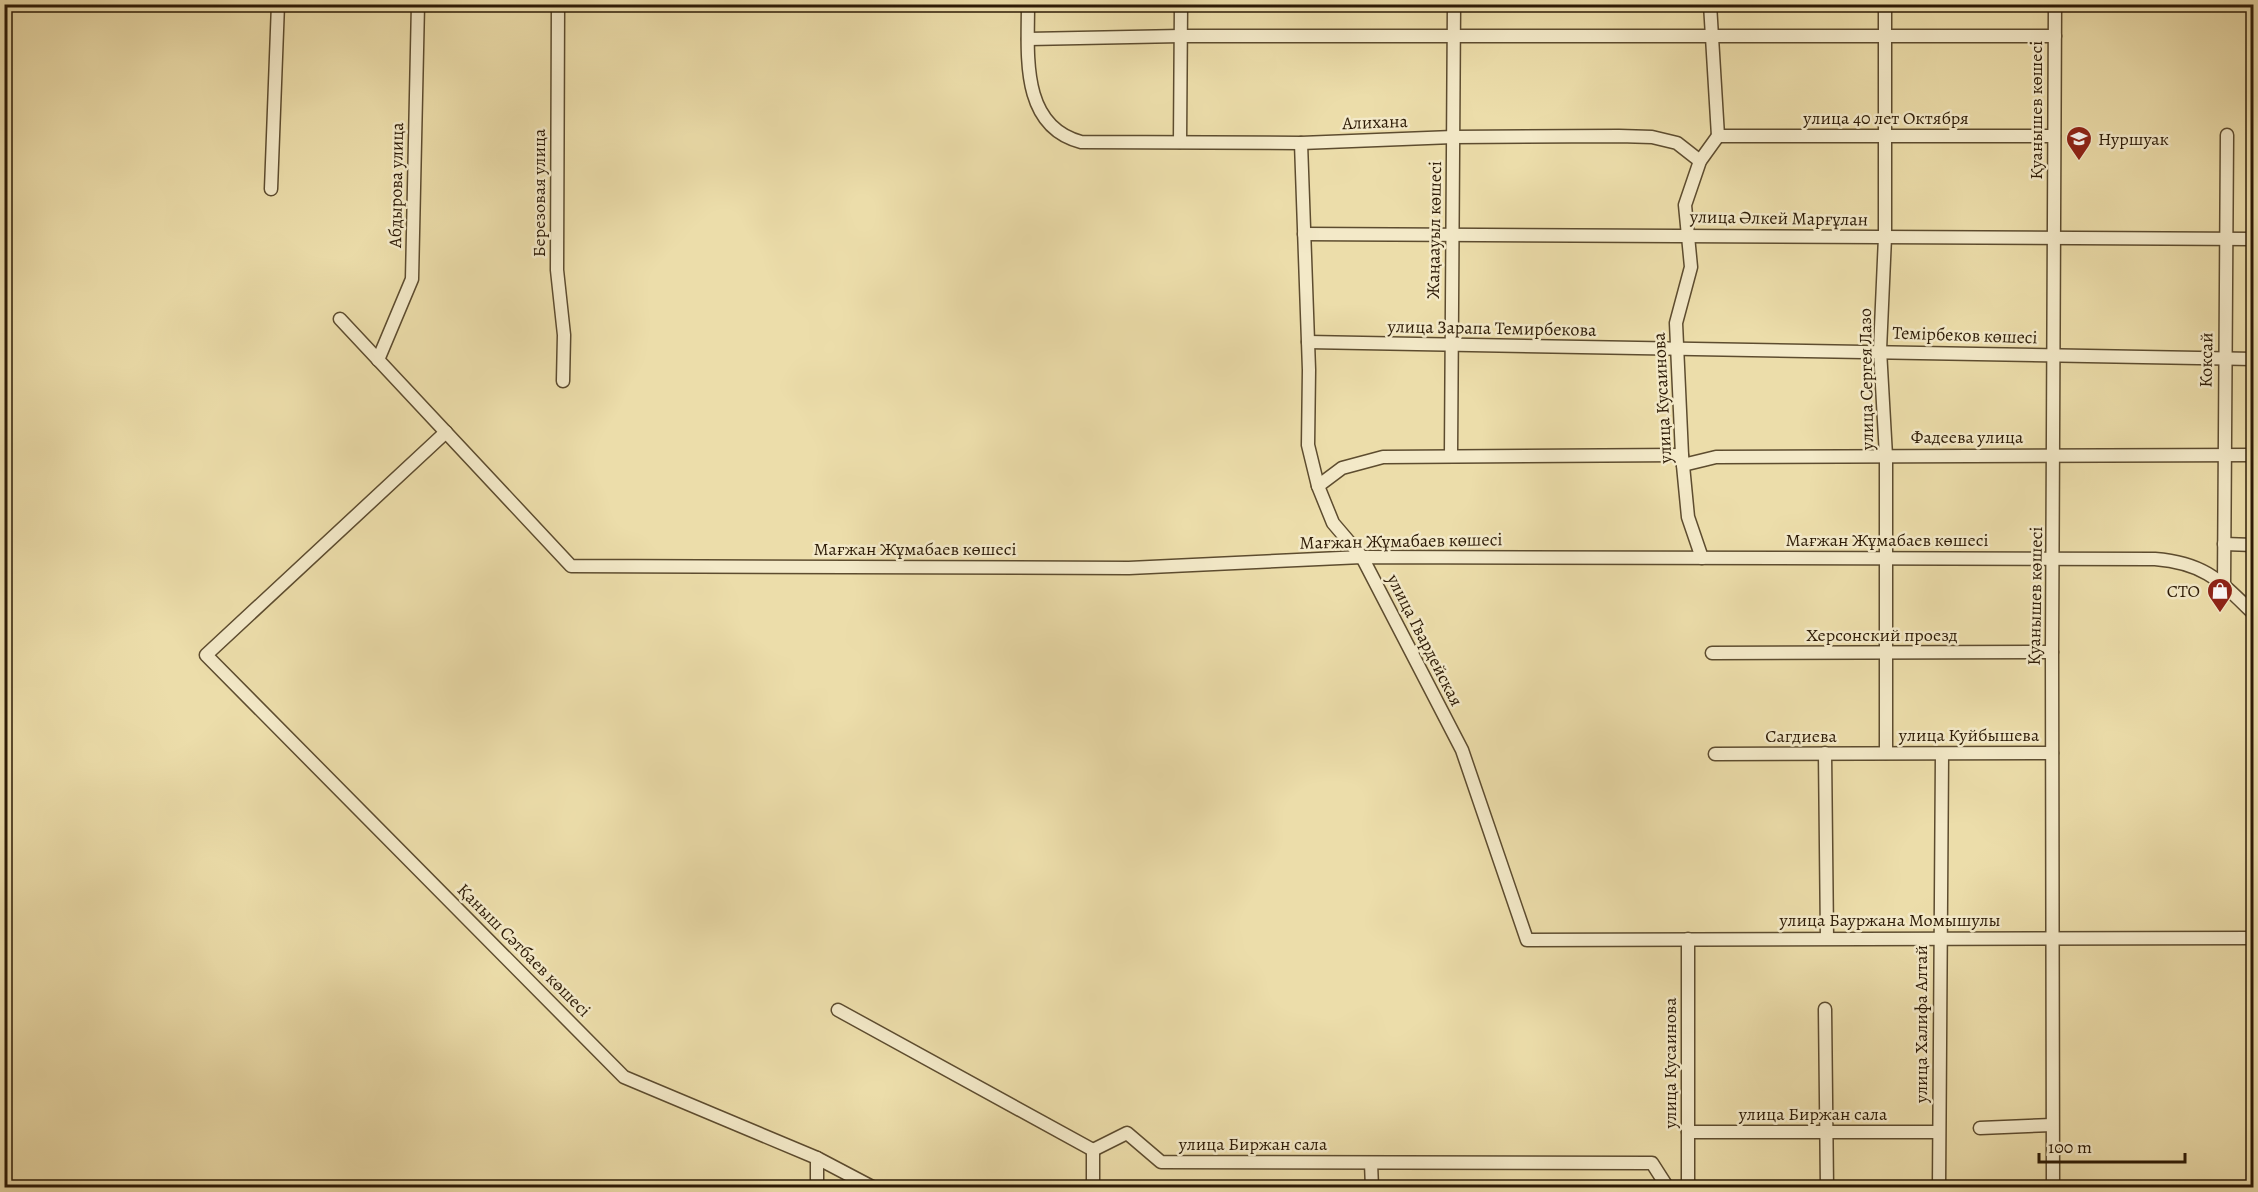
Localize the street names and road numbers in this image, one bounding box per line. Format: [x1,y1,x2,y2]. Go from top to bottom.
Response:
street label: Қуанышев көшесі [2024,41,2048,179]
street label: улица 40 лет Октября [1802,106,1969,130]
street label: Алихана [1341,109,1409,135]
street label: Абдырова улица [383,121,409,249]
street label: Березовая улица [527,128,551,257]
street label: Жаңаауыл көшесі [1421,161,1447,299]
street label: улица Әлкей Марғұлан [1689,204,1868,232]
street label: улица Сергея Лазо [1853,308,1879,451]
street label: улица Зарапа Темирбекова [1386,314,1597,342]
street label: Темірбеков көшесі [1892,320,2038,350]
street label: улица Кусаинова [1647,331,1677,465]
street label: Коксай [2194,332,2218,388]
street label: Фадеева улица [1911,425,2024,449]
street label: Қуанышев көшесі [2022,526,2048,666]
street label: Мағжан Жұмабаев көшесі [1299,527,1503,555]
street label: Мағжан Жұмабаев көшесі [1785,528,1989,552]
street label: Мағжан Жұмабаев көшесі [813,537,1017,561]
street label: улица Гвардейская [1381,569,1469,710]
street label: Херсонский проезд [1806,623,1958,647]
street label: улица Куйбышева [1898,723,2040,747]
street label: Сагдиева [1765,724,1837,748]
street label: Қаныш Сәтбаев көшесі [452,878,596,1022]
street label: улица Бауржана Момышулы [1778,908,2001,932]
street label: улица Халифа Алтай [1909,945,1933,1104]
street label: улица Кусаинова [1658,997,1682,1130]
street label: улица Биржан сала [1738,1102,1888,1126]
street label: улица Биржан сала [1178,1132,1328,1156]

